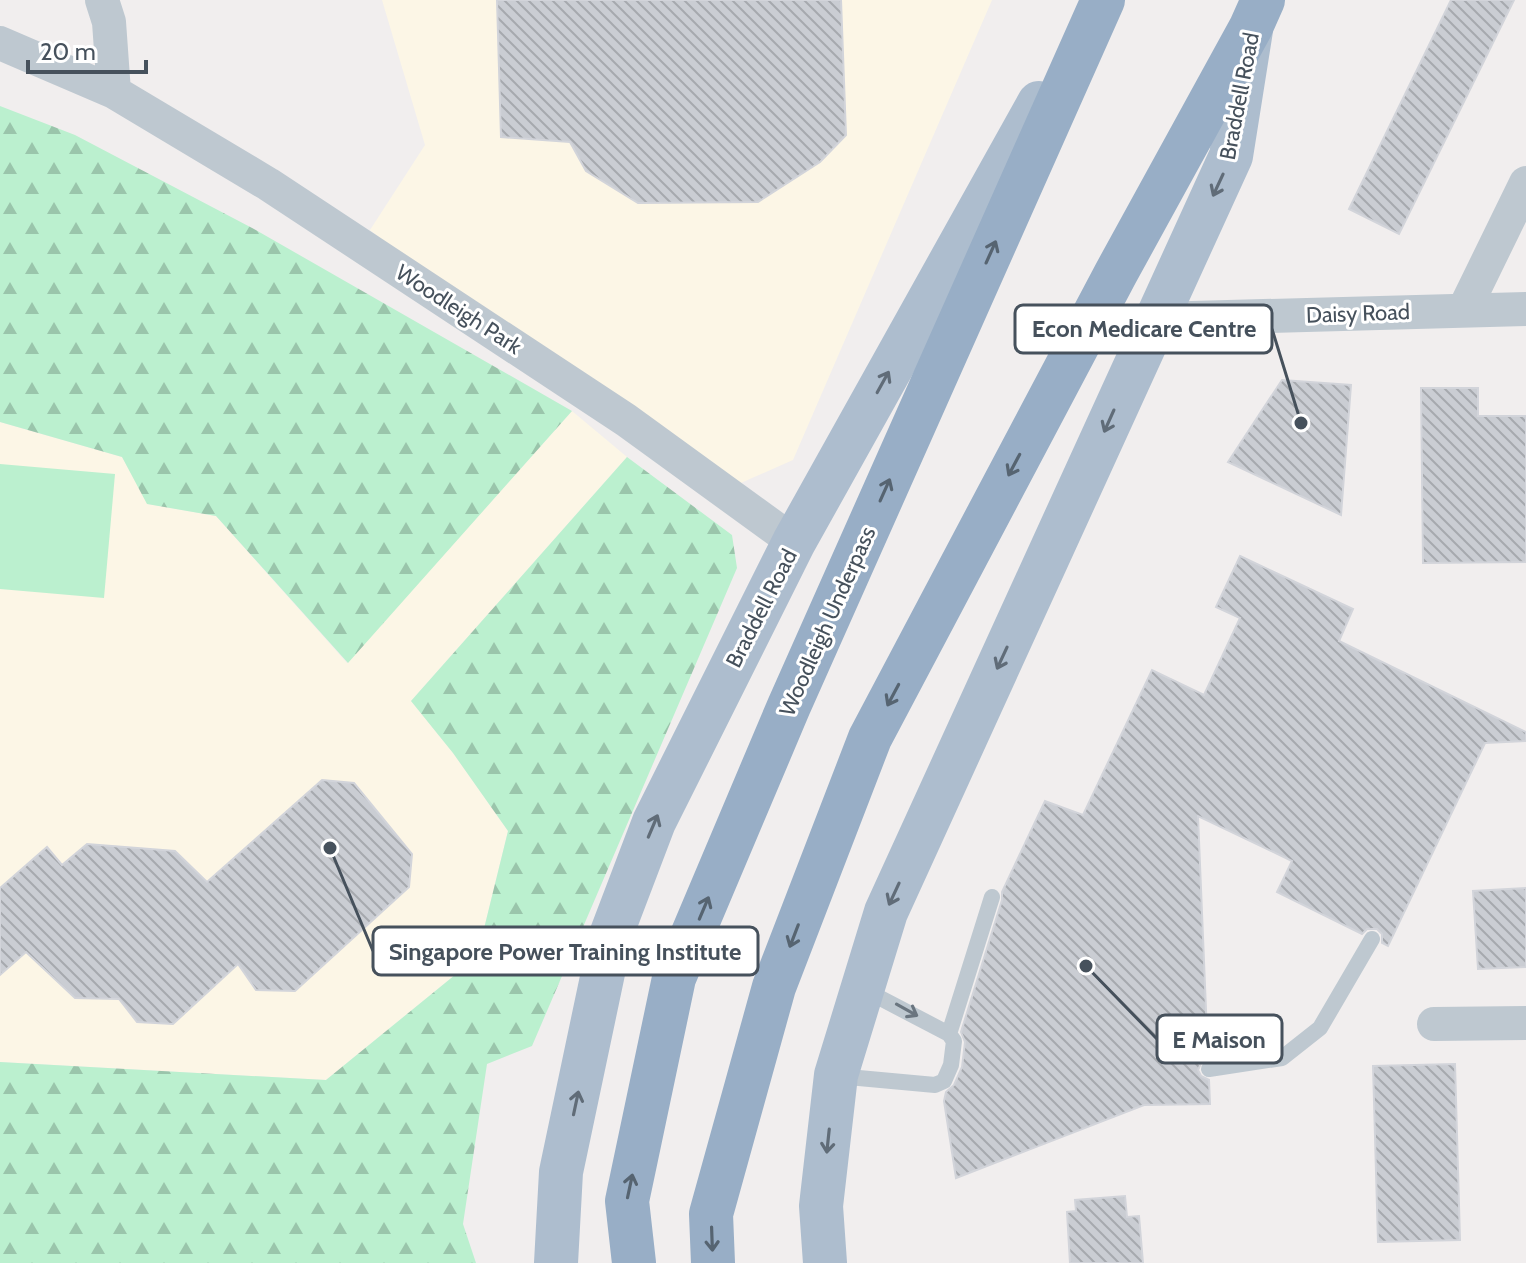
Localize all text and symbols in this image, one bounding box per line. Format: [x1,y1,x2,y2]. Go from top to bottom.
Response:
scale bar [28,24,146,74]
street label: Braddell Road [1214,30,1265,162]
text: 20 m [40,37,96,66]
one-way arrow [1210,173,1225,197]
one-way arrow [984,241,999,265]
street label: Woodleigh Park [391,259,527,360]
street label: Daisy Road [1306,298,1410,329]
callout: Econ Medicare Centre [1015,305,1272,353]
text: Econ Medicare Centre [1032,314,1256,343]
one-way arrow [876,370,892,394]
one-way arrow [1101,409,1116,433]
one-way arrow [1006,453,1022,477]
one-way arrow [878,478,893,502]
street label: Woodleigh Underpass [774,522,881,720]
street label: Braddell Road [720,545,803,672]
one-way arrow [993,645,1008,670]
one-way arrow [884,683,900,707]
one-way arrow [646,814,661,839]
one-way arrow [885,882,900,906]
one-way arrow [697,896,712,921]
one-way arrow [786,923,800,948]
callout: Singapore Power Training Institute [373,927,758,975]
text: Singapore Power Training Institute [389,937,741,966]
one-way arrow [894,1003,918,1018]
callout: E Maison [1157,1015,1282,1063]
text: E Maison [1172,1025,1266,1054]
one-way arrow [569,1090,584,1116]
one-way arrow [821,1127,836,1154]
one-way arrow [623,1173,638,1199]
one-way arrow [705,1225,720,1252]

